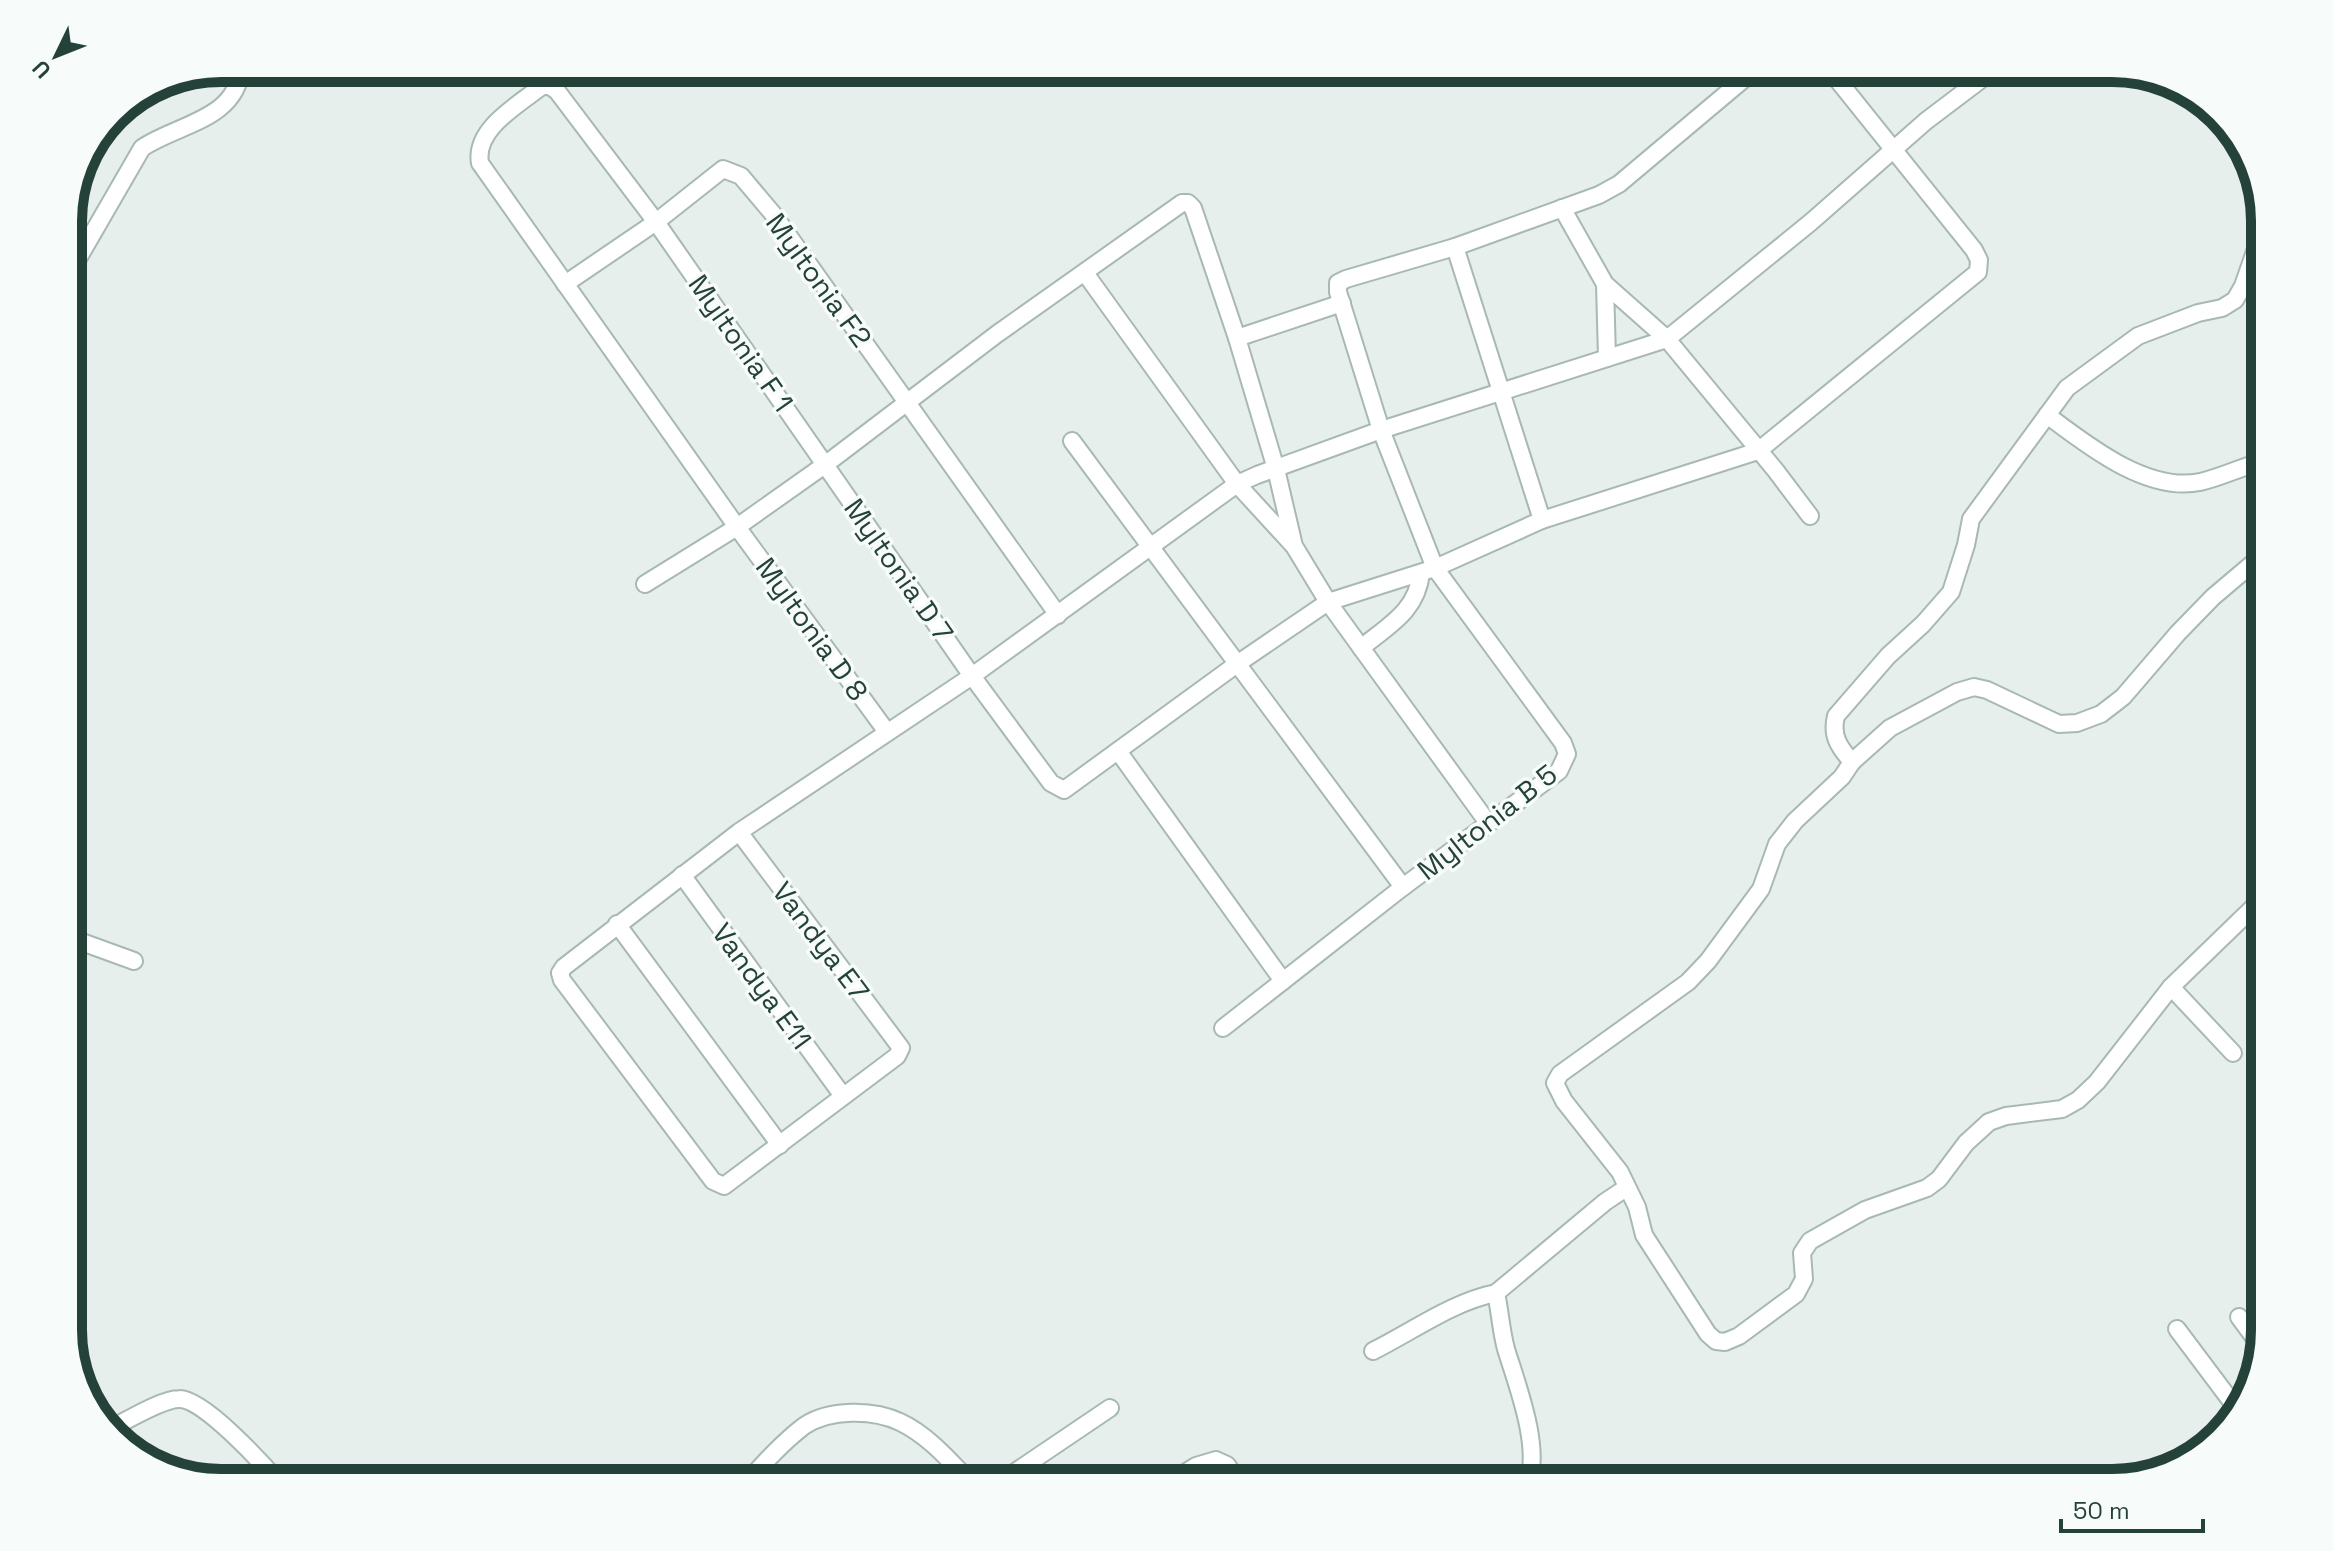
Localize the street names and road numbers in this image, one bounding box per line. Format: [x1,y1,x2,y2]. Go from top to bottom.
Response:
street label: Myltonia F2 [758,206,880,354]
street label: Myltonia F 1 [681,267,801,419]
street label: Myltonia D 7 [836,491,962,649]
street label: Myltonia D 8 [748,550,876,708]
street label: Myltonia B 5 [1410,756,1564,888]
street label: Vandya E7 [765,874,877,1008]
street label: Vandya E11 [704,916,820,1056]

